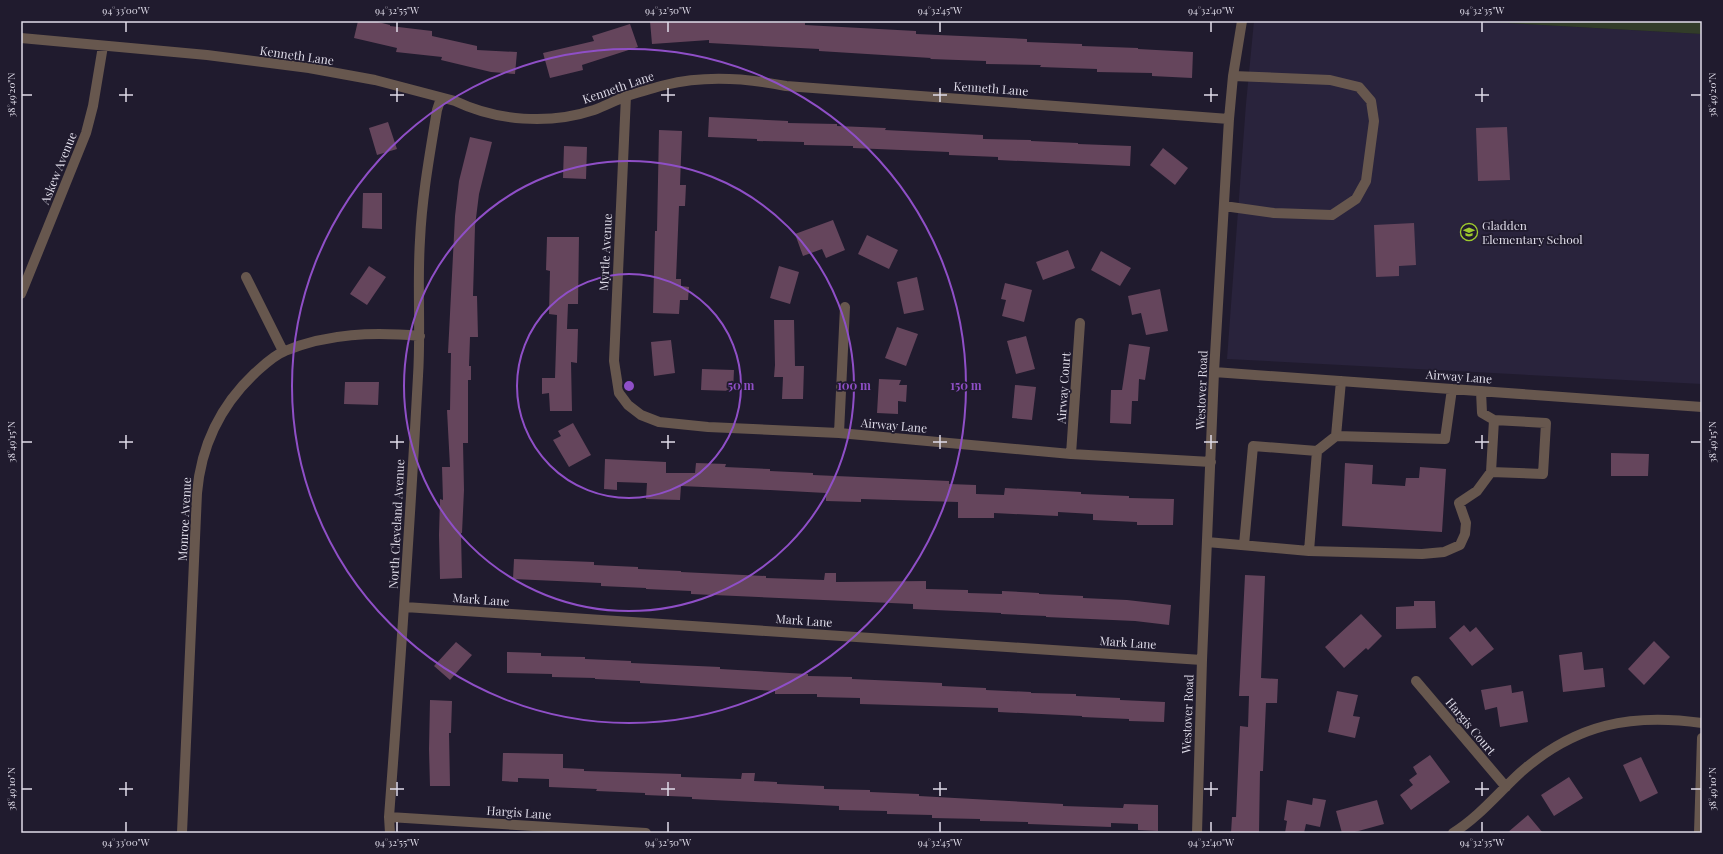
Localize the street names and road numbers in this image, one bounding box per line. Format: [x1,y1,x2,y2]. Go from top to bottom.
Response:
street label: Kenneth Lane [259,42,335,68]
street label: Kenneth Lane [580,67,656,107]
street label: Kenneth Lane [953,77,1029,99]
street label: Askew Avenue [36,130,80,207]
street label: Myrtle Avenue [595,213,615,291]
street label: Westover Road [1192,350,1210,431]
street label: Airway Court [1052,351,1074,425]
street label: Airway Lane [1424,366,1493,386]
street label: Airway Lane [859,414,928,436]
street label: North Cleveland Avenue [385,459,407,589]
street label: Monroe Avenue [174,477,194,561]
street label: Mark Lane [452,589,510,609]
street label: Mark Lane [775,610,833,630]
street label: Mark Lane [1099,632,1157,652]
street label: Westover Road [1178,674,1196,755]
street label: Hargis Court [1442,694,1500,759]
street label: Hargis Lane [486,802,552,822]

